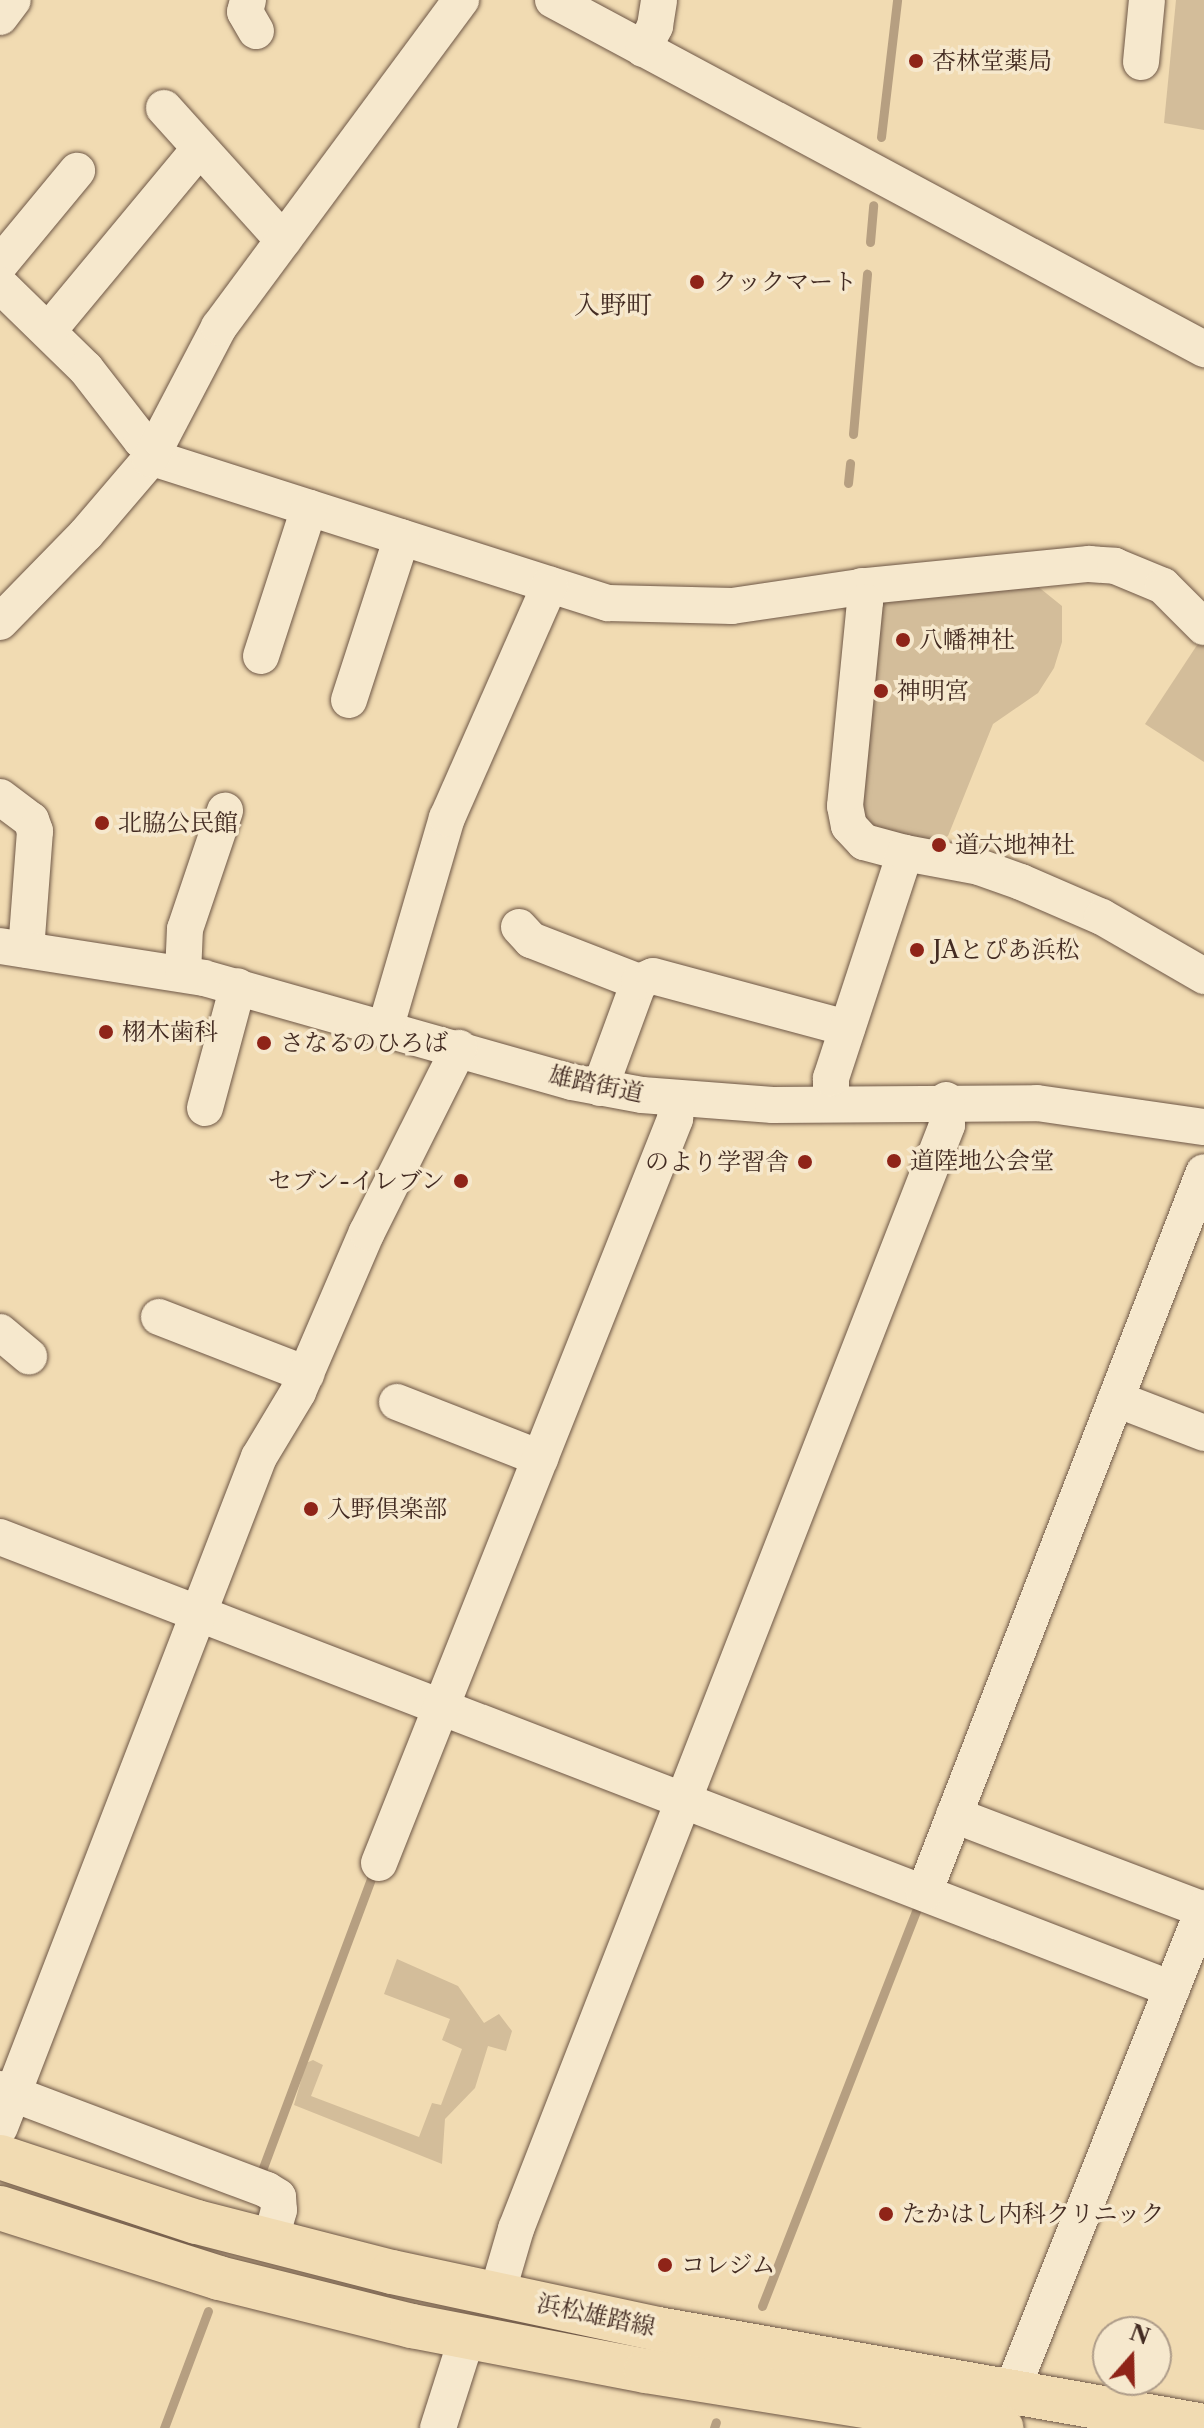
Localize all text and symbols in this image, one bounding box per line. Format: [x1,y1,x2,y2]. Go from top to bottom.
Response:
place label: 杏林堂薬局 [932,47,1052,75]
marker: 杏林堂薬局 [907,52,925,70]
place label: クックマート [713,268,857,296]
marker: クックマート [688,273,706,291]
district label: 入野町 [574,290,652,322]
place label: 八幡神社 [919,626,1015,654]
marker: 八幡神社 [894,631,912,649]
place label: 神明宮 [897,677,969,705]
marker: 神明宮 [872,682,890,700]
place label: 北脇公民館 [118,809,238,837]
marker: 北脇公民館 [93,814,111,832]
place label: 道六地神社 [955,831,1075,859]
marker: 道六地神社 [930,836,948,854]
place label: JAとぴあ浜松 [933,936,1079,964]
marker: JAとぴあ浜松 [908,941,926,959]
place label: 栩木歯科 [122,1018,218,1046]
marker: 栩木歯科 [97,1023,115,1041]
place label: さなるのひろば [280,1029,448,1057]
marker: さなるのひろば [255,1034,273,1052]
street label: 雄踏街道 [546,1060,646,1108]
place label: 道陸地公会堂 [910,1147,1054,1175]
place label: のより学習舎 [645,1148,789,1176]
marker: 道陸地公会堂 [885,1152,903,1170]
marker: のより学習舎 [796,1153,814,1171]
place label: セブン-イレブン [266,1167,445,1195]
marker: セブン-イレブン [452,1172,470,1190]
place label: 入野倶楽部 [327,1495,447,1523]
marker: 入野倶楽部 [302,1500,320,1518]
place label: たかはし内科クリニック [902,2200,1166,2228]
marker: たかはし内科クリニック [877,2205,895,2223]
place label: コレジム [681,2251,777,2279]
marker: コレジム [656,2256,674,2274]
street label: 浜松雄踏線 [534,2288,658,2342]
north arrow [1092,2316,1172,2396]
text: N [1126,2319,1153,2351]

